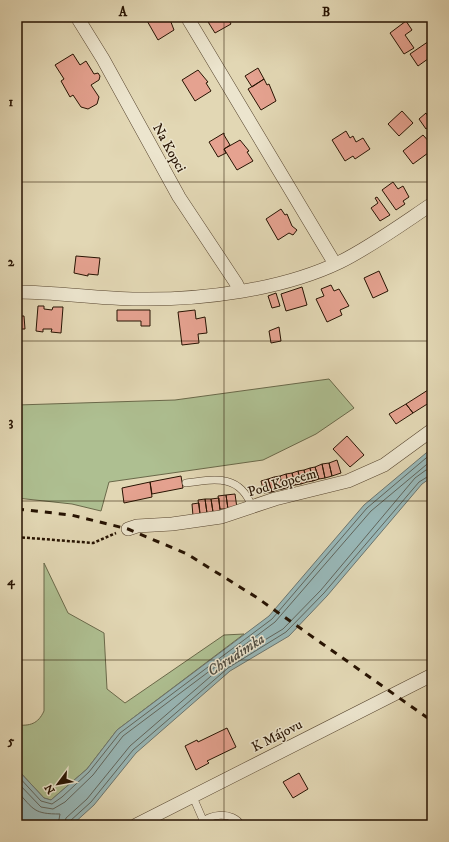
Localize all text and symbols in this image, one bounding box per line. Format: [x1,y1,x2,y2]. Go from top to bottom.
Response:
text: A [118,4,128,20]
text: B [322,4,330,20]
text: 1 [9,94,14,110]
street label: Na Kopci [148,120,190,176]
text: 2 [8,254,15,270]
text: 3 [9,414,14,430]
street label: Pod Kopcem [246,464,319,501]
text: 4 [6,573,15,590]
water label: Chrudimka [204,629,268,681]
street label: K Májovu [249,715,306,756]
text: 5 [7,733,15,749]
north arrow [38,764,78,804]
text: N [42,781,59,796]

